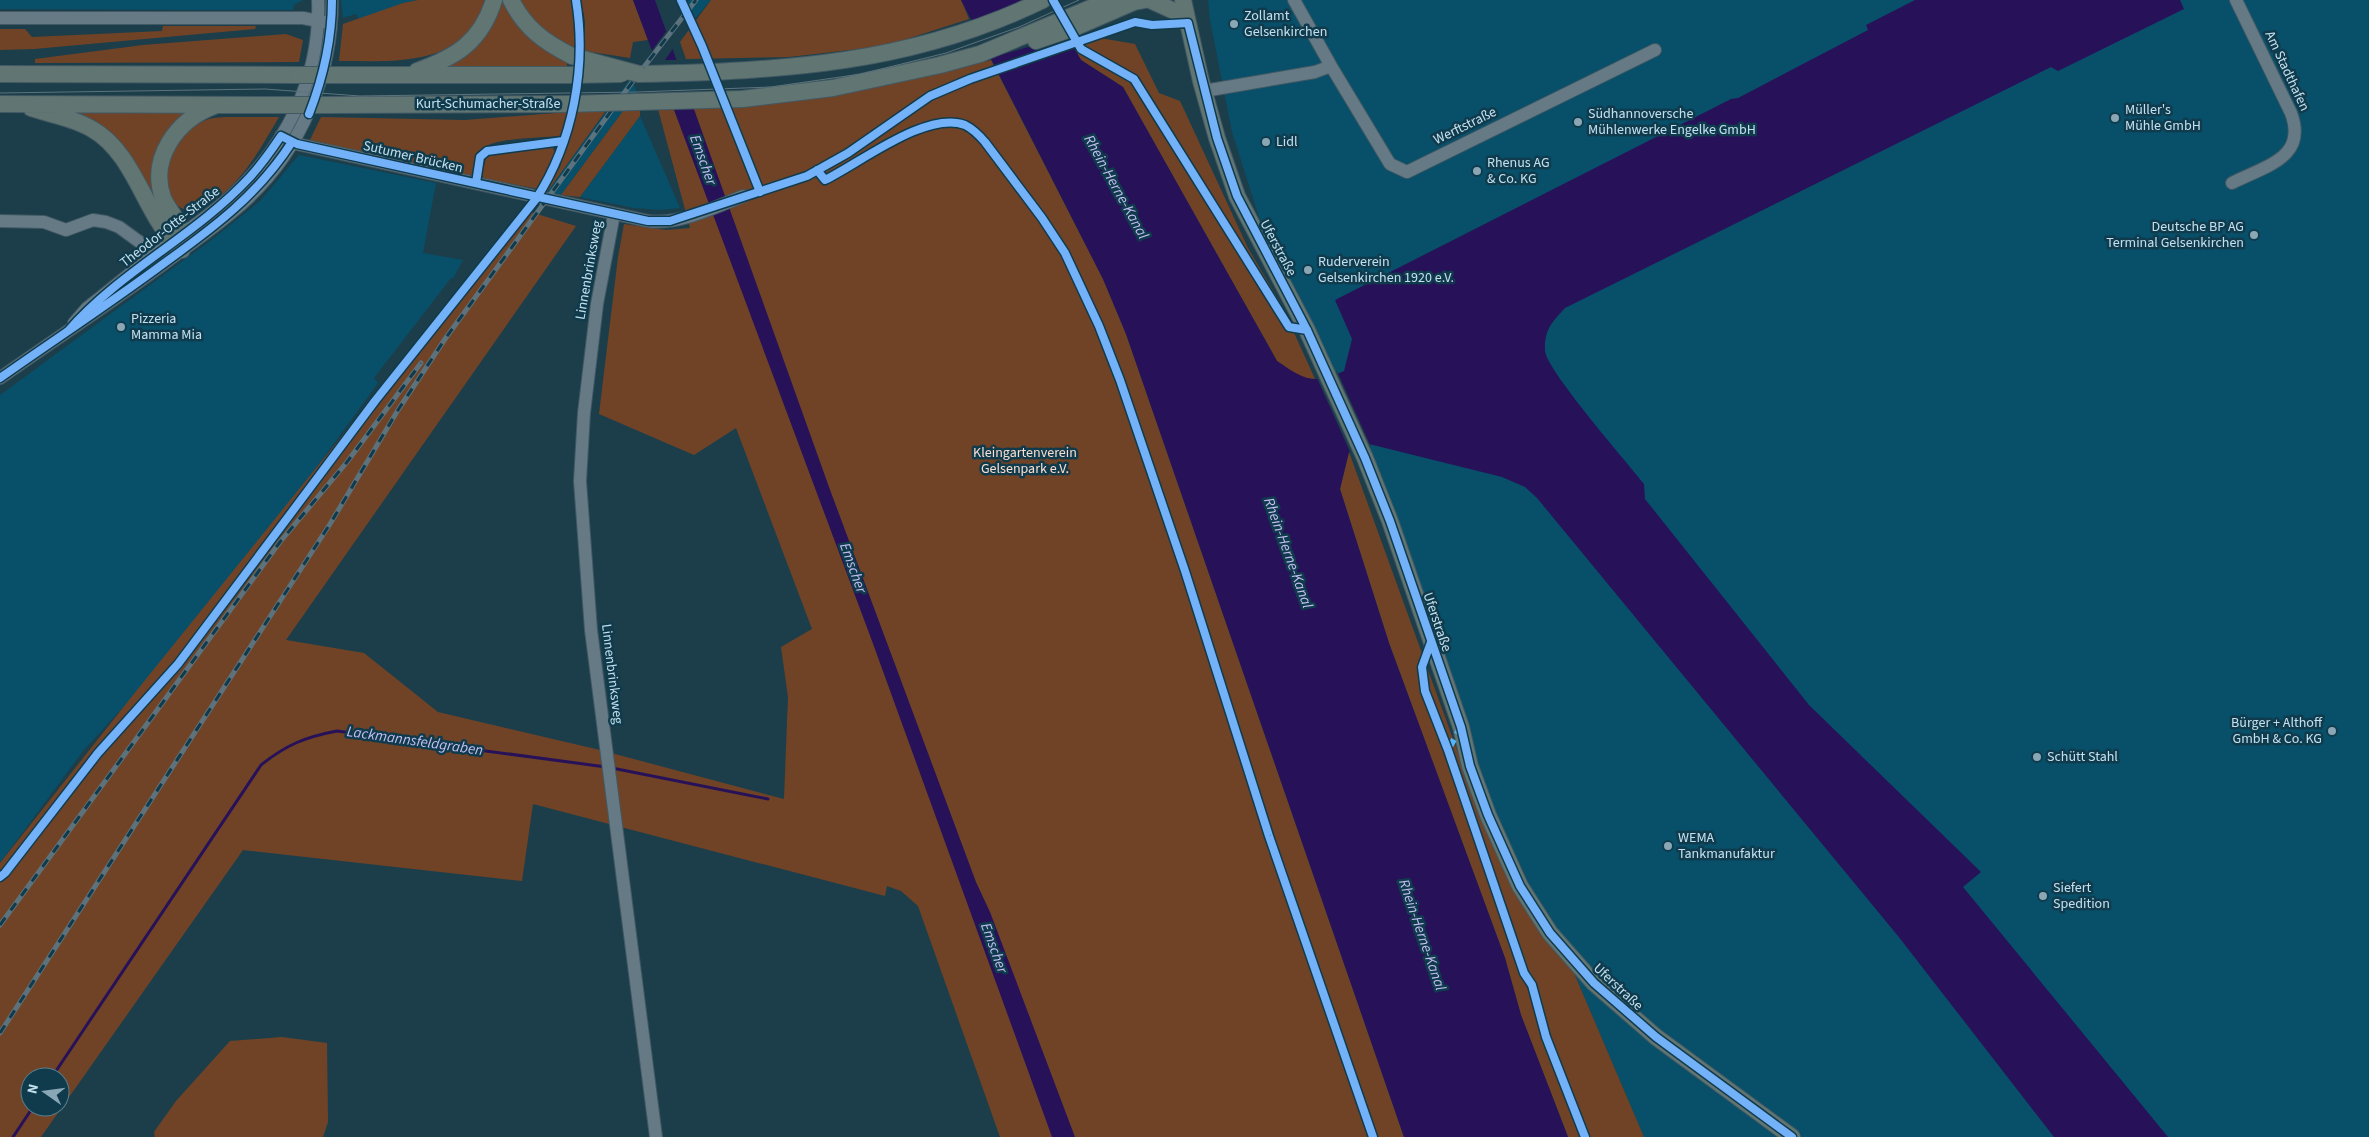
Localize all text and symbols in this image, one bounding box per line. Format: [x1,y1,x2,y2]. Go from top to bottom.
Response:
place label: Zollamt Gelsenkirchen [1244,6,1327,42]
marker: Zollamt Gelsenkirchen [1228,18,1240,30]
street label: Am Stadthafen [2260,28,2314,114]
street label: Kurt-Schumacher-Straße [416,94,560,114]
place label: Müller's Mühle GmbH [2125,100,2201,136]
street label: Werftstraße [1430,102,1500,150]
place label: Südhannoversche Mühlenwerke Engelke GmbH [1588,104,1756,140]
marker: Müller's Mühle GmbH [2109,112,2121,124]
marker: Südhannoversche Mühlenwerke Engelke GmbH [1572,116,1584,128]
water label: Rhein-Herne-Kanal [1079,131,1154,243]
water label: Emscher [684,132,722,189]
place label: Lidl [1276,132,1298,152]
street label: Sutumer Brücken [361,136,465,178]
marker: Lidl [1260,136,1272,148]
place label: Rhenus AG & Co. KG [1487,153,1550,189]
marker: Rhenus AG & Co. KG [1471,165,1483,177]
street label: Theodor-Otte-Straße [116,182,224,272]
street label: Uferstraße [1255,216,1301,280]
place label: Deutsche BP AG Terminal Gelsenkirchen [2106,217,2244,253]
street label: Linnenbrinksweg [570,219,608,321]
marker: Deutsche BP AG Terminal Gelsenkirchen [2248,229,2260,241]
place label: Ruderverein Gelsenkirchen 1920 e.V. [1318,252,1454,288]
marker: Ruderverein Gelsenkirchen 1920 e.V. [1302,264,1314,276]
place label: Pizzeria Mamma Mia [131,309,202,345]
marker: Pizzeria Mamma Mia [115,321,127,333]
park label: Kleingartenverein Gelsenpark e.V. [973,443,1077,479]
water label: Rhein-Herne-Kanal [1258,495,1318,612]
water label: Emscher [834,540,872,597]
street label: Uferstraße [1418,590,1457,654]
street label: Linnenbrinksweg [596,623,628,725]
place label: Bürger + Althoff GmbH & Co. KG [2231,713,2323,749]
water label: Lackmannsfeldgraben [346,721,485,761]
marker: Bürger + Althoff GmbH & Co. KG [2326,725,2338,737]
place label: Schütt Stahl [2047,747,2118,767]
marker: Schütt Stahl [2031,751,2043,763]
place label: WEMA Tankmanufaktur [1678,828,1775,864]
marker: WEMA Tankmanufaktur [1662,840,1674,852]
water label: Rhein-Herne-Kanal [1393,876,1451,994]
place label: Siefert Spedition [2053,878,2110,914]
marker: Siefert Spedition [2037,890,2049,902]
water label: Emscher [975,920,1013,977]
street label: Uferstraße [1589,959,1647,1015]
north arrow [20,1067,70,1117]
text: N [23,1082,44,1096]

